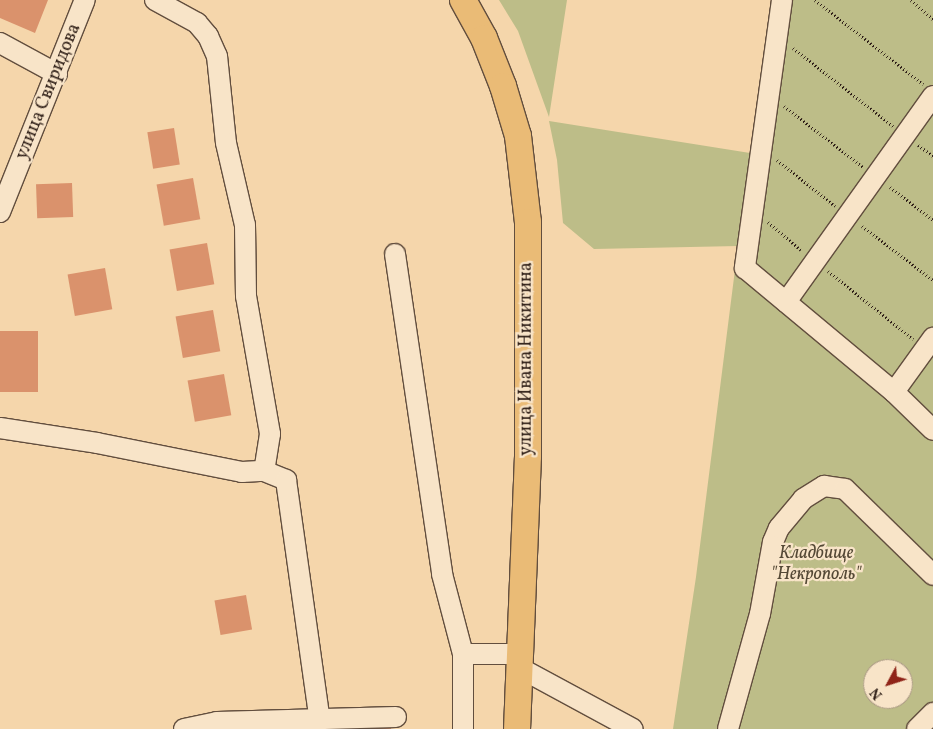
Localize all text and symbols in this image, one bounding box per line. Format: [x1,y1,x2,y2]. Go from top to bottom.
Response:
street label: улица Свиридова [12,21,86,163]
street label: улица Ивана Никитина [516,262,538,456]
park label: Кладбище "Некрополь" [771,544,861,586]
north arrow [863,659,913,709]
text: N [866,683,887,703]

